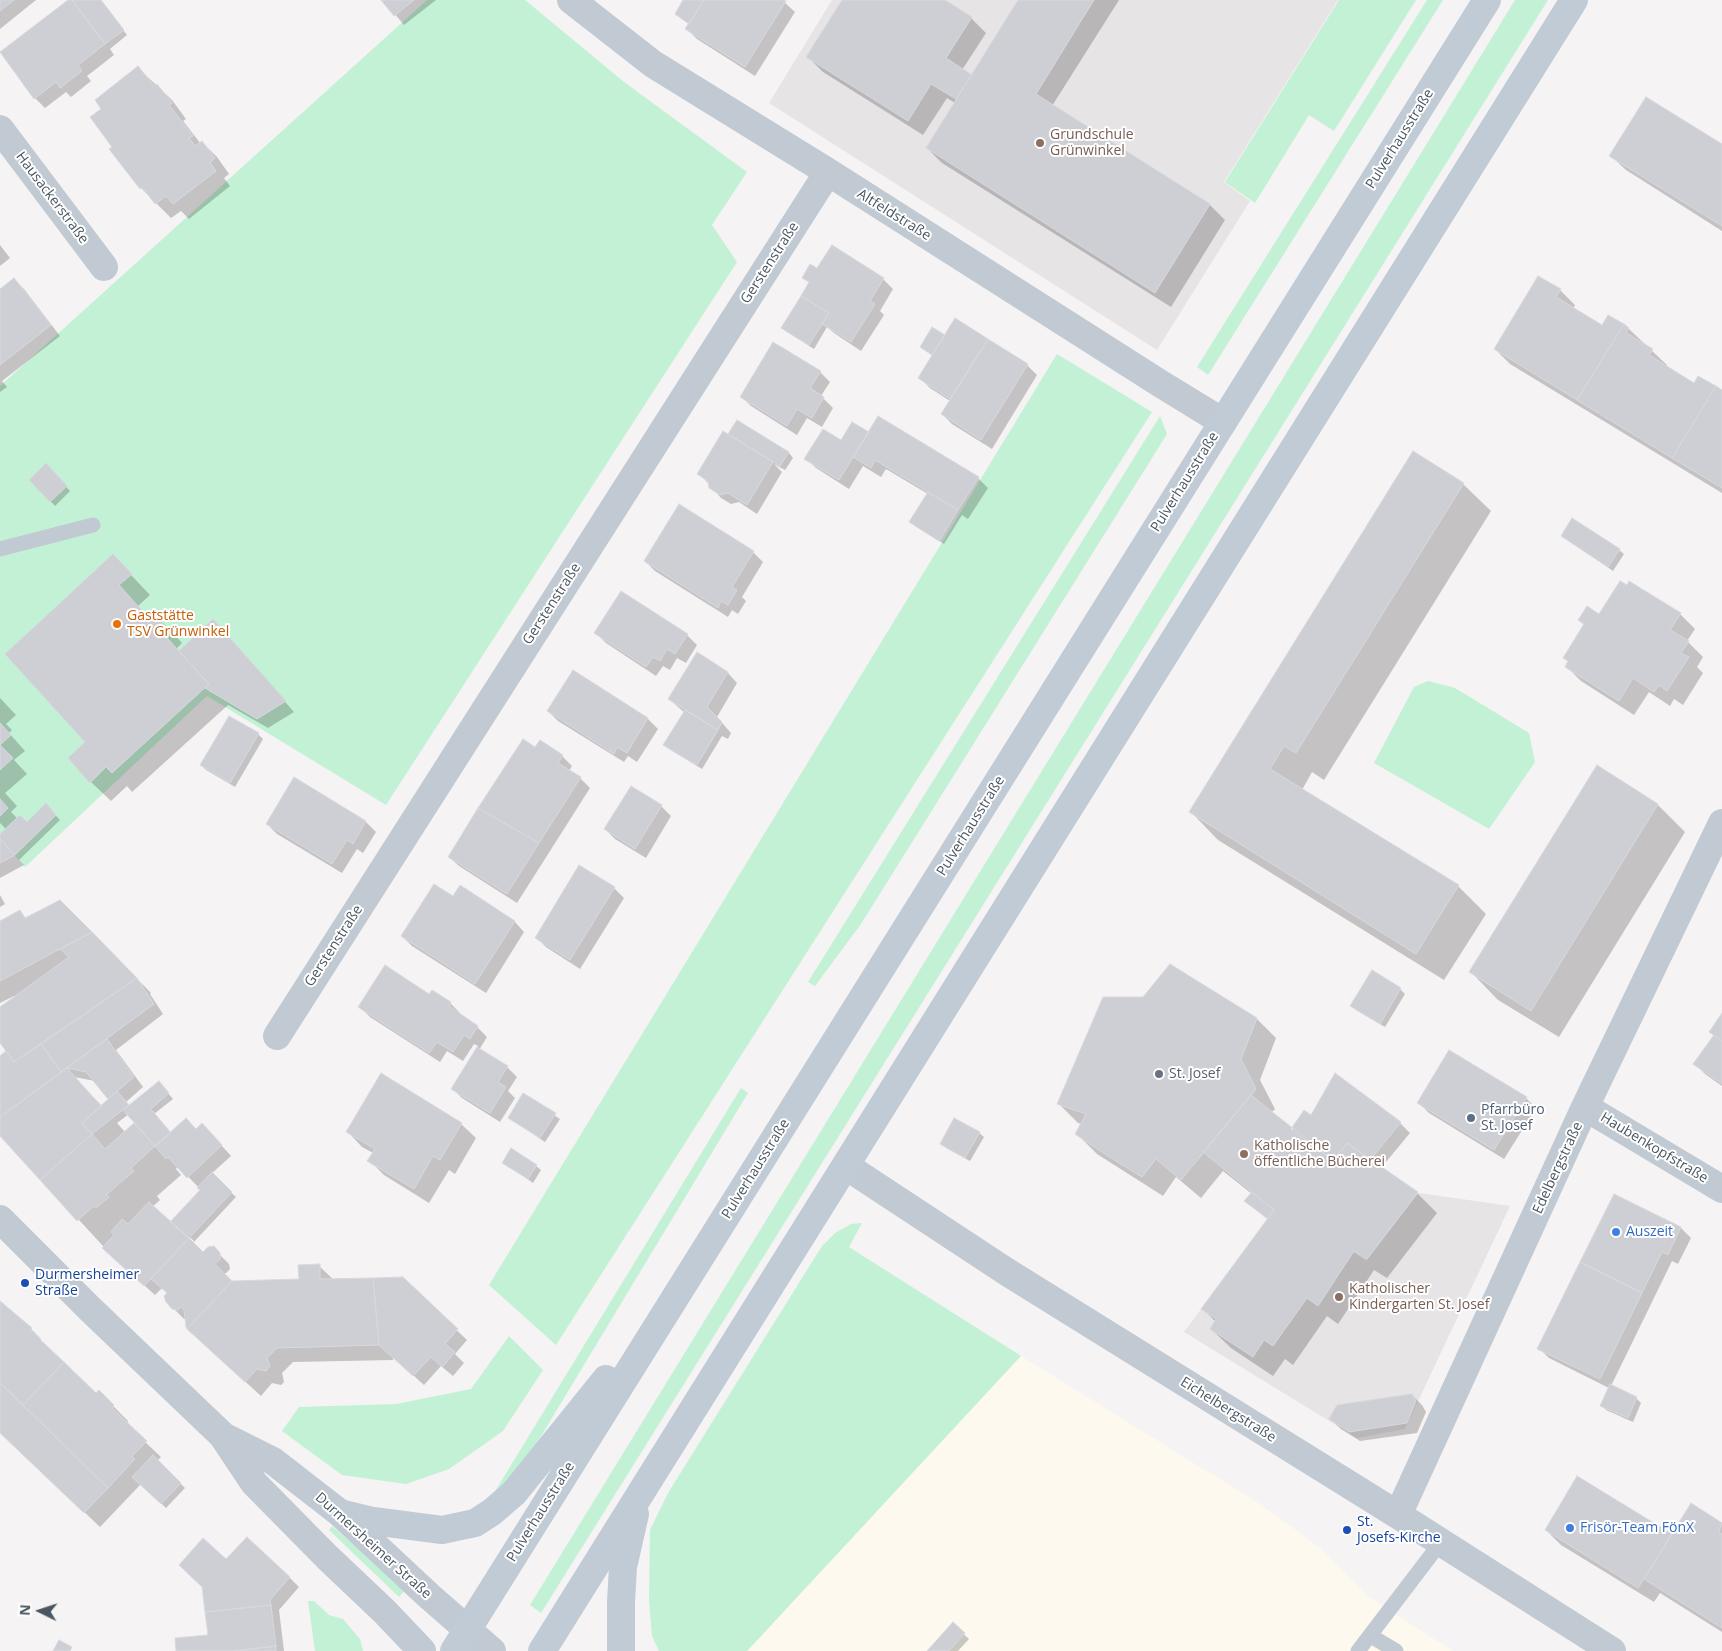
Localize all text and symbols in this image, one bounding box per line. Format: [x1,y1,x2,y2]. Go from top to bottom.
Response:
street label: Pulverhausstraße [1363,86,1437,192]
place label: Grundschule Grünwinkel [1050,127,1134,160]
marker: Grundschule Grünwinkel [1034,137,1046,149]
street label: Hausackerstraße [12,149,92,247]
street label: Altfeldstraße [854,186,934,244]
street label: Gerstenstraße [737,219,803,307]
street label: Pulverhausstraße [1148,429,1222,535]
street label: Gerstenstraße [519,560,585,648]
place label: Gaststätte TSV Grünwinkel [127,608,229,640]
marker: Gaststätte TSV Grünwinkel [111,618,123,630]
street label: Pulverhausstraße [934,773,1008,879]
street label: Gerstenstraße [301,902,367,990]
place label: St. Josef [1169,1066,1220,1082]
marker: St. Josef [1153,1068,1165,1080]
place label: Pfarrbüro St. Josef [1481,1102,1545,1134]
street label: Haubenkopfstraße [1597,1109,1711,1187]
marker: Pfarrbüro St. Josef [1465,1112,1477,1124]
street label: Pulverhausstraße [719,1116,793,1222]
street label: Edelbergstraße [1529,1119,1587,1217]
place label: Katholische öffentliche Bücherei [1254,1138,1385,1170]
marker: Katholische öffentliche Bücherei [1238,1148,1250,1160]
place label: Auszeit [1626,1224,1673,1240]
marker: Auszeit [1610,1226,1622,1238]
place label: Durmersheimer Straße [35,1267,139,1300]
marker: Durmersheimer Straße [19,1277,31,1289]
place label: Katholischer Kindergarten St. Josef [1349,1281,1489,1314]
marker: Katholischer Kindergarten St. Josef [1333,1291,1345,1303]
street label: Eichelbergstraße [1177,1374,1279,1446]
street label: Pulverhausstraße [504,1459,578,1565]
street label: Durmersheimer Straße [311,1489,435,1603]
place label: St. Josefs-Kirche [1357,1514,1441,1546]
place label: Frisör-Team FönX [1580,1520,1694,1536]
marker: Frisör-Team FönX [1564,1522,1576,1534]
marker: St. Josefs-Kirche [1341,1524,1353,1536]
north arrow [15,1586,65,1636]
text: N [15,1604,34,1616]

